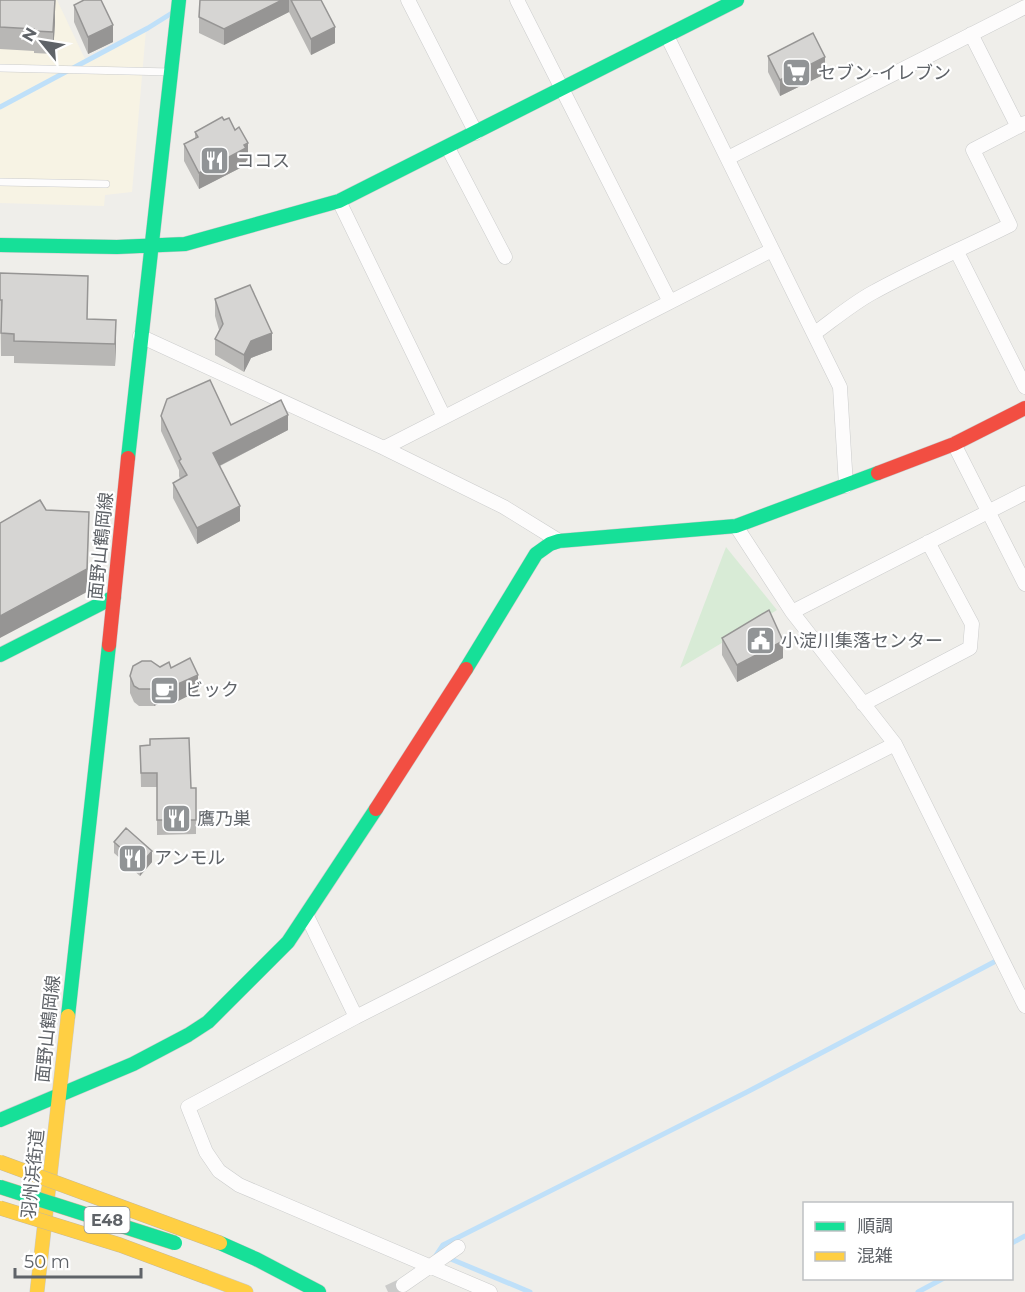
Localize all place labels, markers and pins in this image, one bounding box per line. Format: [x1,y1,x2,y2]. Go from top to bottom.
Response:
supermarket icon: セブン-イレブン [781,57,813,89]
place label: セブン-イレブン [818,62,951,84]
restaurant icon: ココス [199,145,231,177]
place label: ココス [236,150,290,172]
public building icon: 小淀川集落センター [744,625,776,657]
place label: 小淀川集落センター [781,630,943,652]
cafe icon: ビック [148,674,180,706]
place label: ビック [185,679,239,701]
restaurant icon: 鷹乃巣 [160,803,192,835]
place label: 鷹乃巣 [197,808,251,830]
restaurant icon: アンモル [117,842,149,874]
place label: アンモル [154,847,225,869]

